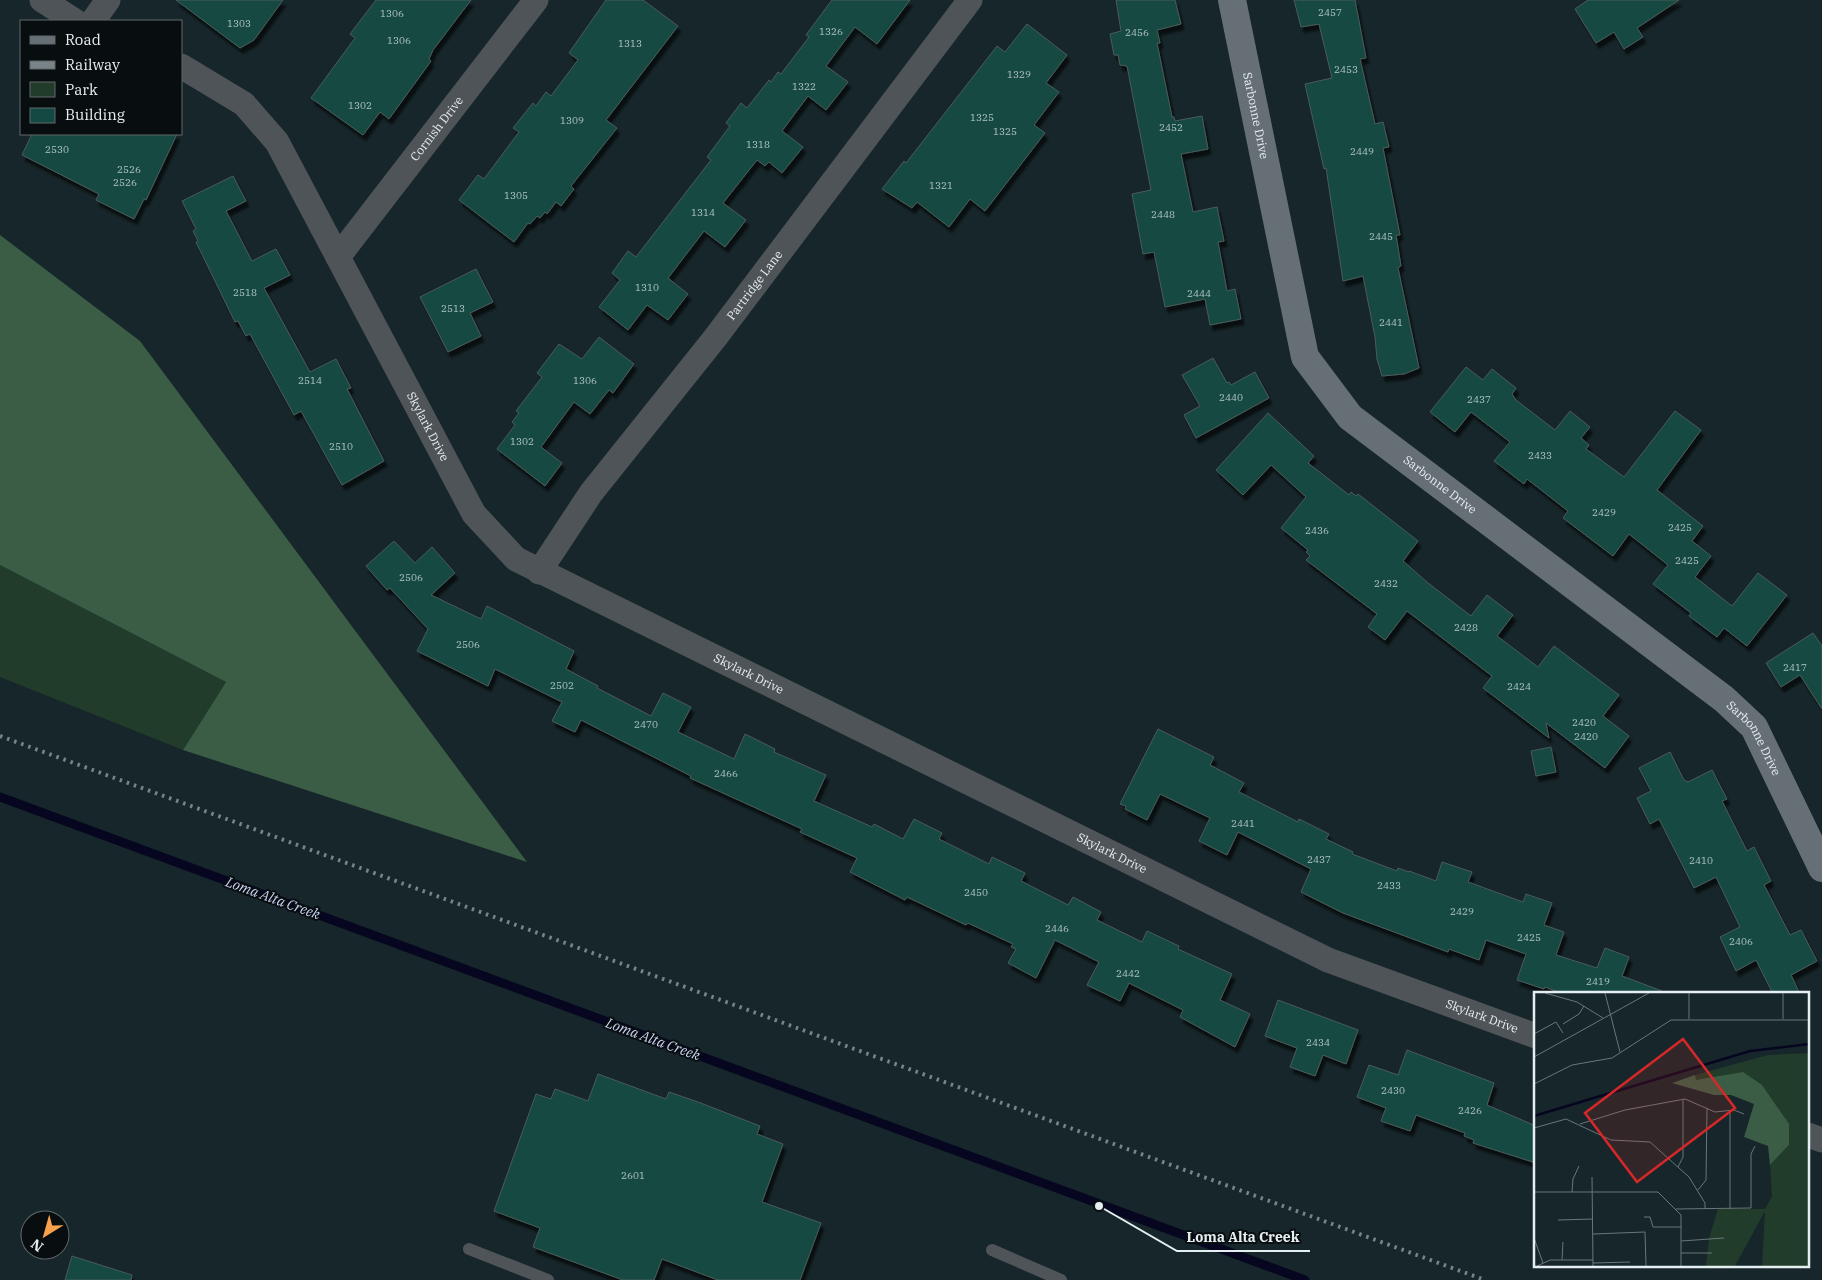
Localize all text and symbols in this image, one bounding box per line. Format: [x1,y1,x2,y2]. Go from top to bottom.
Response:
house number: 2457 [1318,6,1342,19]
house number: 1306 [380,7,404,20]
house number: 1303 [227,17,251,30]
legend [20,20,182,135]
house number: 1326 [819,25,843,38]
house number: 2456 [1125,26,1149,39]
text: Road [65,30,101,49]
house number: 1306 [387,34,411,47]
house number: 1313 [618,37,642,50]
text: Railway [65,55,120,74]
house number: 2453 [1334,63,1358,76]
house number: 1329 [1007,68,1031,81]
street label: Sarbonne Drive [1240,71,1272,160]
text: Park [65,80,98,99]
house number: 1322 [792,80,816,93]
street label: Cornish Drive [407,93,466,164]
house number: 1302 [348,99,372,112]
text: Building [65,105,125,124]
house number: 1325 [970,111,994,124]
house number: 1309 [560,114,584,127]
house number: 2452 [1159,121,1183,134]
house number: 1325 [993,125,1017,138]
house number: 1318 [746,138,770,151]
house number: 2530 [45,143,69,156]
house number: 2449 [1350,145,1374,158]
house number: 2526 [117,163,141,176]
house number: 2526 [113,176,137,189]
house number: 1321 [929,179,953,192]
house number: 1305 [504,189,528,202]
house number: 1314 [691,206,715,219]
house number: 2448 [1151,208,1175,221]
house number: 2445 [1369,230,1393,243]
street label: Partridge Lane [723,247,785,323]
house number: 1310 [635,281,659,294]
house number: 2518 [233,286,257,299]
house number: 2444 [1187,287,1211,300]
house number: 2513 [441,302,465,315]
house number: 2441 [1379,316,1403,329]
house number: 2514 [298,374,322,387]
house number: 1306 [573,374,597,387]
street label: Skylark Drive [404,389,453,464]
house number: 2440 [1219,391,1243,404]
house number: 2437 [1467,393,1491,406]
house number: 1302 [510,435,534,448]
house number: 2510 [329,440,353,453]
house number: 2433 [1528,449,1552,462]
street label: Sarbonne Drive [1401,452,1480,517]
house number: 2429 [1592,506,1616,519]
house number: 2425 [1668,521,1692,534]
house number: 2436 [1305,524,1329,537]
house number: 2425 [1675,554,1699,567]
house number: 2506 [399,571,423,584]
house number: 2432 [1374,577,1398,590]
house number: 2428 [1454,621,1478,634]
house number: 2506 [456,638,480,651]
street label: Skylark Drive [712,650,786,697]
house number: 2417 [1783,661,1807,674]
house number: 2502 [550,679,574,692]
house number: 2424 [1507,680,1531,693]
street label: Sarbonne Drive [1724,697,1784,778]
house number: 2420 [1572,716,1596,729]
house number: 2470 [634,718,658,731]
house number: 2420 [1574,730,1598,743]
house number: 2466 [714,767,738,780]
house number: 2441 [1231,817,1255,830]
street label: Skylark Drive [1075,829,1150,876]
house number: 2437 [1307,853,1331,866]
house number: 2410 [1689,854,1713,867]
water label: Loma Alta Creek [222,872,323,924]
house number: 2433 [1377,879,1401,892]
house number: 2450 [964,886,988,899]
house number: 2429 [1450,905,1474,918]
house number: 2446 [1045,922,1069,935]
house number: 2425 [1517,931,1541,944]
house number: 2406 [1729,935,1753,948]
house number: 2442 [1116,967,1140,980]
house number: 2419 [1586,975,1610,988]
inset map [1534,992,1810,1268]
street label: Skylark Drive [1444,996,1521,1036]
water label: Loma Alta Creek [602,1013,703,1065]
house number: 2434 [1306,1036,1330,1049]
house number: 2430 [1381,1084,1405,1097]
house number: 2426 [1458,1104,1482,1117]
house number: 2601 [621,1169,645,1182]
north arrow [20,1210,70,1260]
callout: Loma Alta Creek [1177,1222,1310,1251]
text: Loma Alta Creek [1186,1228,1300,1246]
text: N [27,1235,47,1256]

